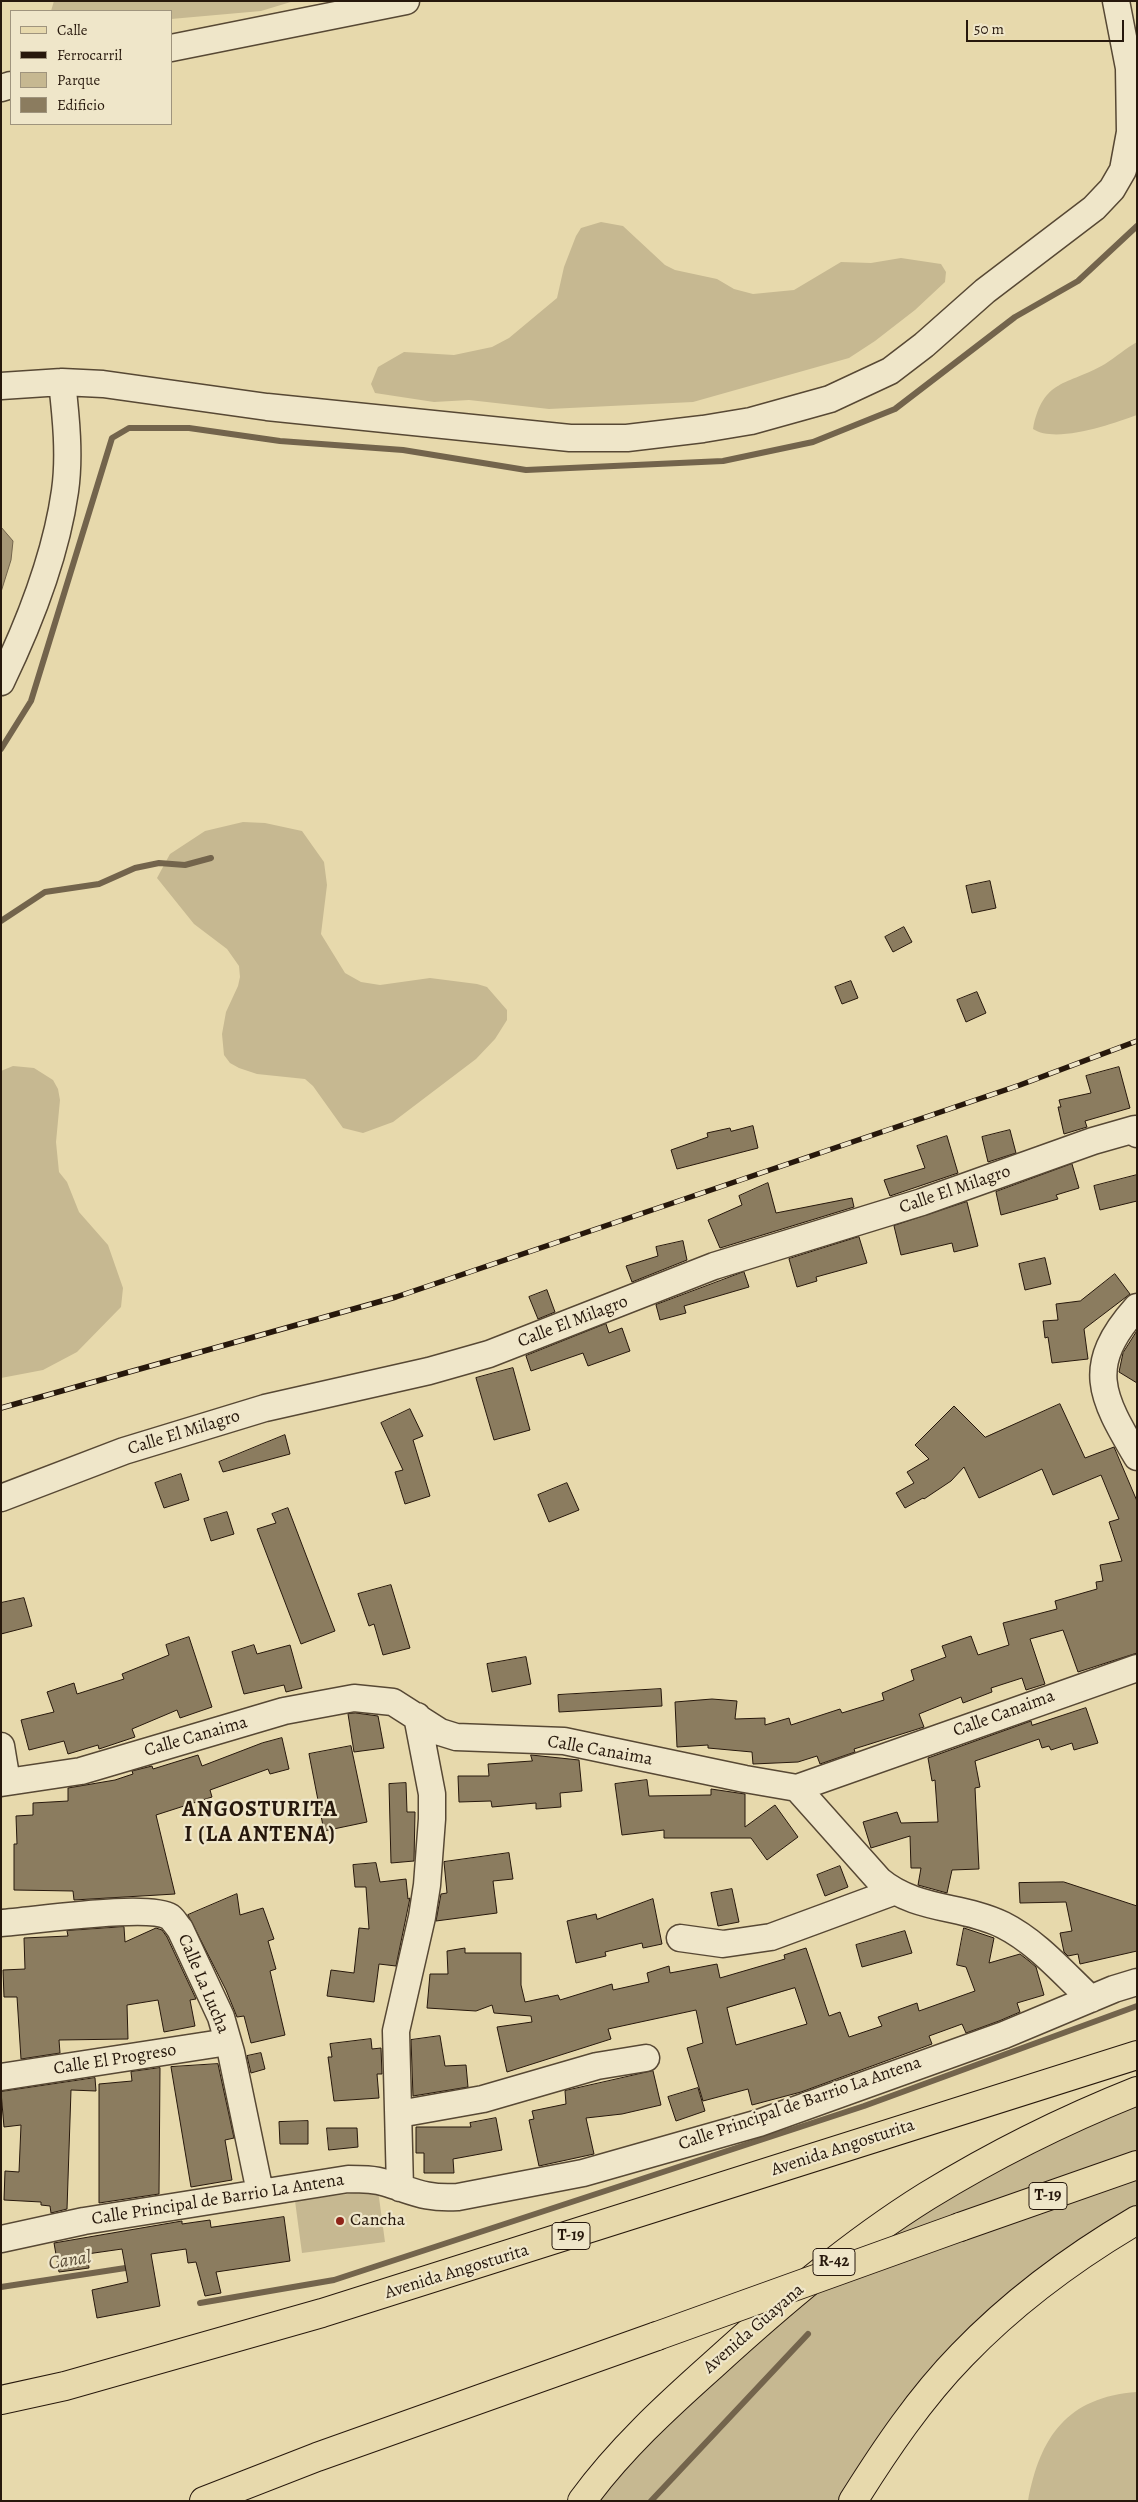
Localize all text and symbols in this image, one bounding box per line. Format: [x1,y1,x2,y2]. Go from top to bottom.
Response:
legend [10,10,172,125]
scale bar [968,10,1126,42]
text: 50 m [974,19,1004,39]
text: Calle [57,20,87,40]
text: Ferrocarril [57,45,122,65]
text: Parque [57,70,100,90]
text: Edificio [57,95,105,115]
street label: Calle El Milagro [897,1161,1013,1219]
street label: Calle El Milagro [515,1291,631,1353]
street label: Calle El Milagro [125,1406,243,1460]
street label: Calle Canaima [950,1686,1058,1742]
street label: Calle Canaima [142,1712,250,1762]
street label: Calle Canaima [546,1731,654,1771]
district label: ANGOSTURITA I (LA ANTENA) [181,1798,339,1850]
street label: Calle La Lucha [172,1931,234,2037]
street label: Calle El Progreso [52,2040,178,2080]
street label: Calle Principal de Barrio La Antena [676,2052,924,2156]
street label: Avenida Angosturita [768,2115,918,2181]
street label: Calle Principal de Barrio La Antena [90,2169,346,2231]
road number: T-19 [1029,2182,1067,2210]
place label: Cancha [350,2210,405,2232]
marker: Cancha [334,2215,346,2227]
road number: T-19 [552,2222,590,2250]
street label: Avenida Angosturita [382,2240,532,2304]
water label: Canal [47,2246,93,2276]
road number: R-42 [813,2248,855,2276]
street label: Avenida Guayana [699,2279,809,2379]

